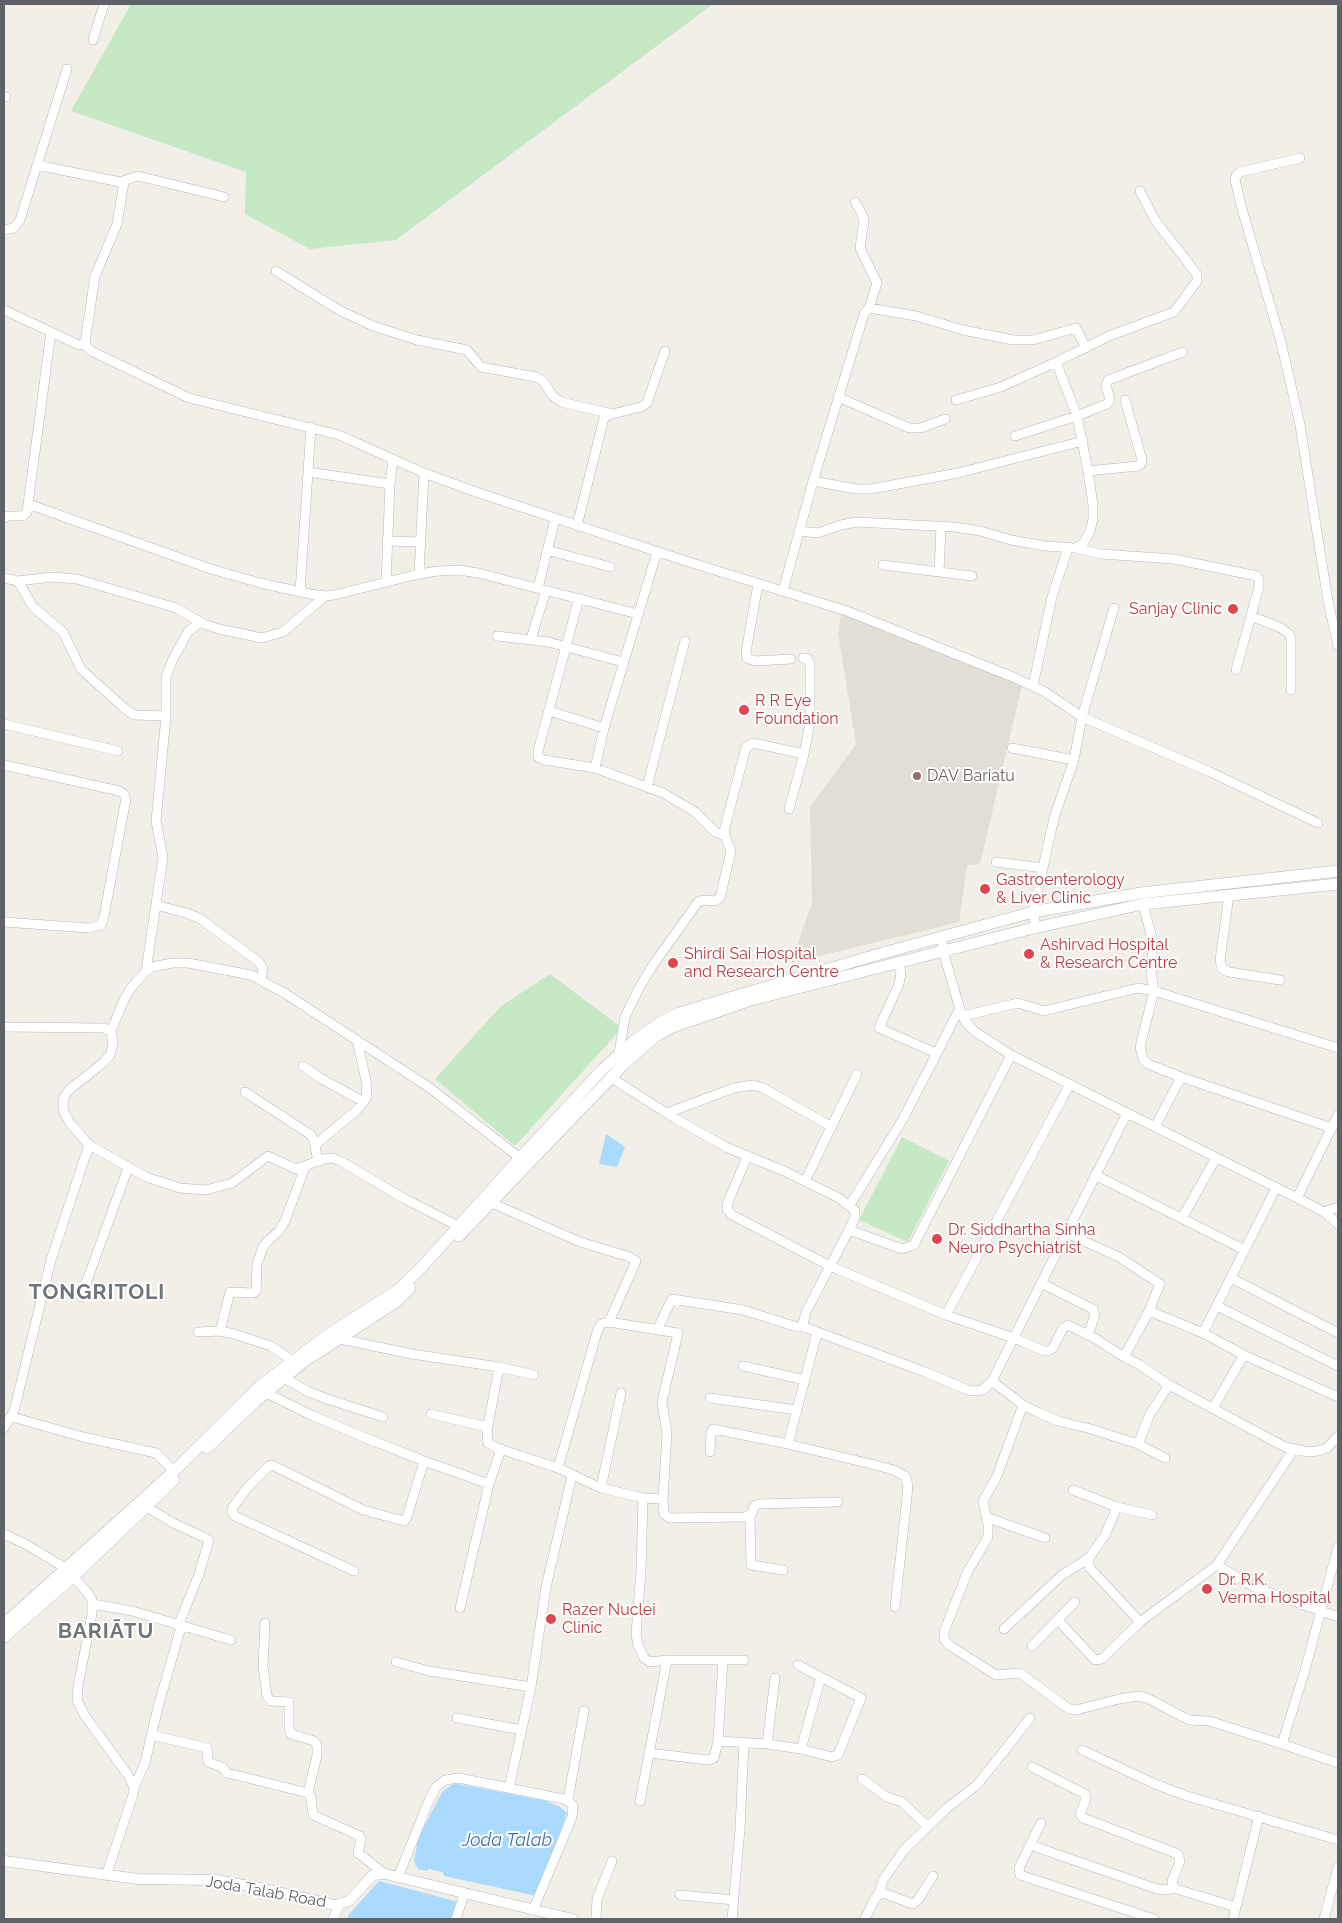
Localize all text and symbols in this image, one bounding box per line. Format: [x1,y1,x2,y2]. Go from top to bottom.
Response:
place label: Sanjay Clinic [1129,599,1222,619]
marker: Sanjay Clinic [1226,602,1240,616]
place label: R R Eye Foundation [755,691,839,729]
marker: R R Eye Foundation [737,703,751,717]
place label: DAV Bariatu [927,766,1015,786]
marker: DAV Bariatu [911,770,923,782]
place label: Gastroenterology & Liver Clinic [996,870,1125,908]
marker: Gastroenterology & Liver Clinic [978,882,992,896]
place label: Ashirvad Hospital & Research Centre [1040,935,1177,973]
place label: Shirdi Sai Hospital and Research Centre [684,944,839,982]
marker: Ashirvad Hospital & Research Centre [1022,947,1036,961]
marker: Shirdi Sai Hospital and Research Centre [666,956,680,970]
place label: Dr. Siddhartha Sinha Neuro Psychiatrist [948,1220,1095,1258]
marker: Dr. Siddhartha Sinha Neuro Psychiatrist [930,1232,944,1246]
district label: TONGRITOLI [27,1280,167,1306]
place label: Dr. R.K. Verma Hospital [1218,1570,1331,1608]
marker: Dr. R.K. Verma Hospital [1200,1582,1214,1596]
place label: Razer Nuclei Clinic [562,1600,656,1638]
marker: Razer Nuclei Clinic [544,1612,558,1626]
district label: BARIĀTU [57,1619,155,1645]
water label: Joda Talab [462,1830,552,1852]
street label: Joda Talab Road [204,1872,328,1912]

